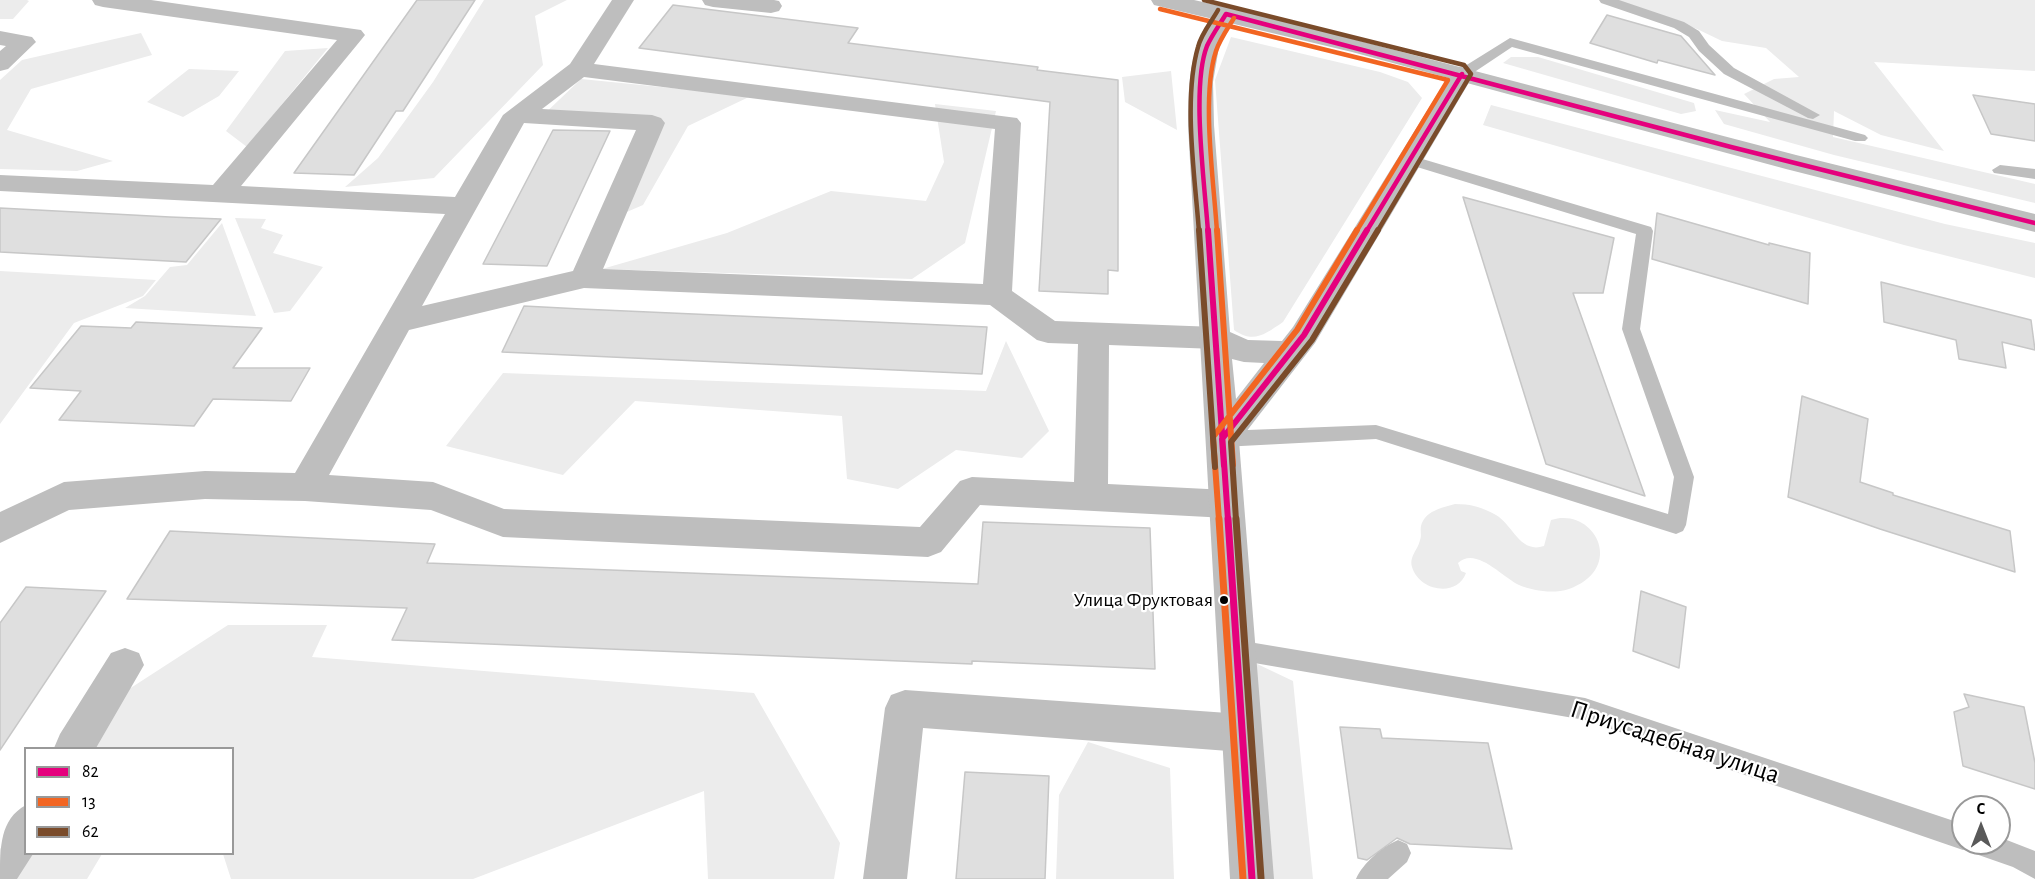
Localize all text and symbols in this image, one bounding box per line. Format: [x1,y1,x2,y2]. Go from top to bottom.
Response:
place label: Улица Фруктовая [1074,588,1213,612]
marker: Улица Фруктовая [1218,594,1230,606]
street label: Приусадебная улица [1566,693,1784,791]
legend [24,747,234,855]
text: 82 [82,763,99,781]
text: 13 [82,793,96,811]
north arrow [1951,795,2011,855]
text: С [1977,801,1985,817]
text: 62 [82,823,99,841]

